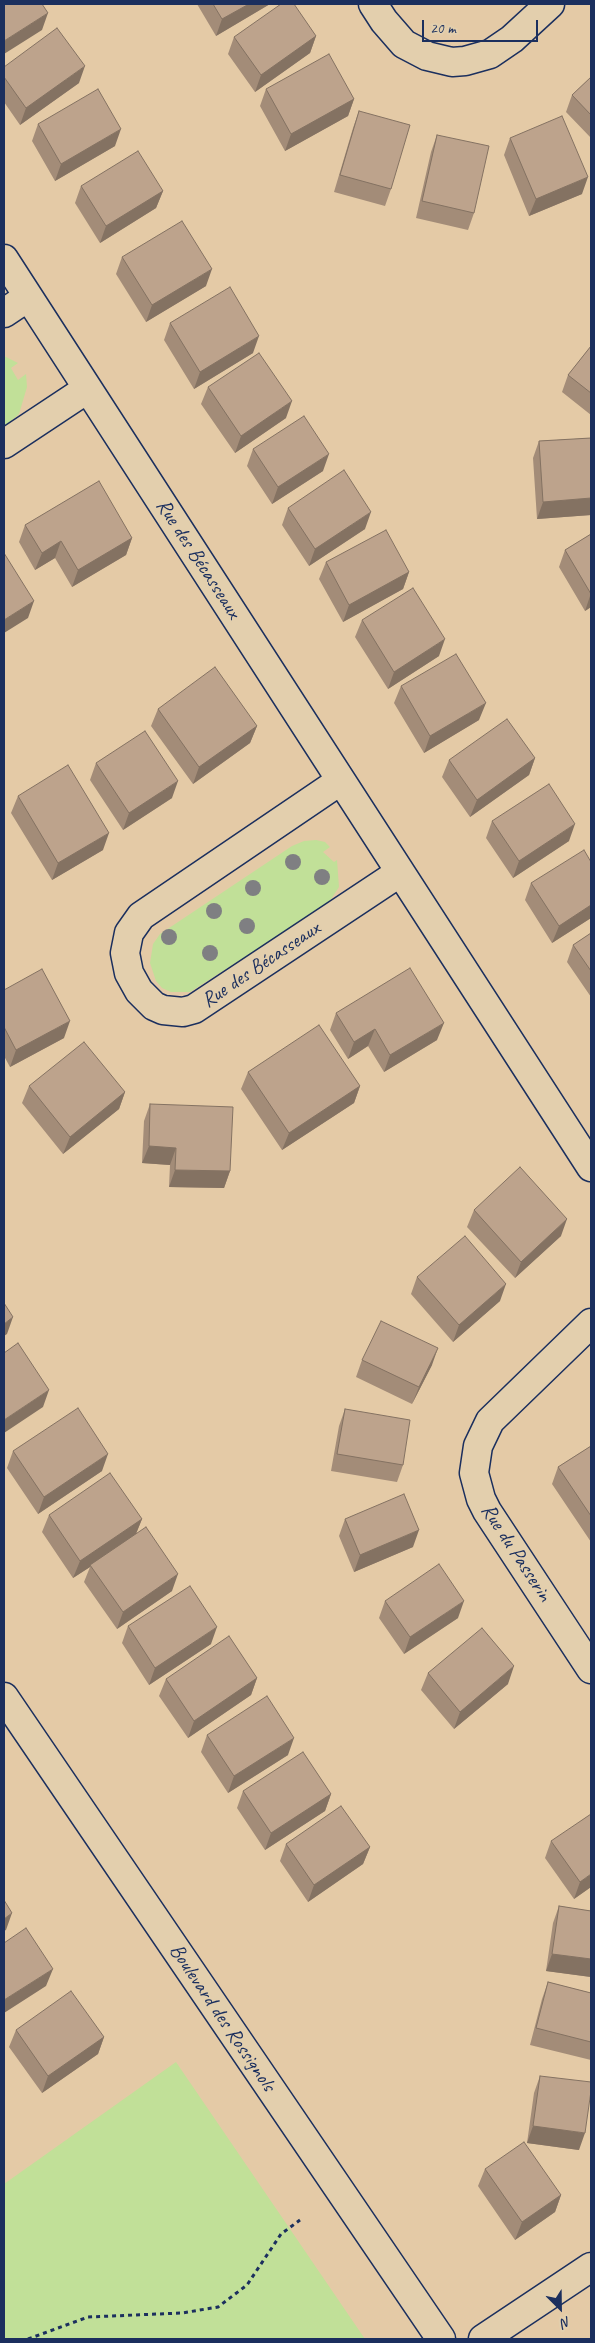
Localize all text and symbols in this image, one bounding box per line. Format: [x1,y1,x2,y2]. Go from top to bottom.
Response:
scale bar [425,10,541,42]
text: 20 m [430,19,456,38]
street label: Rue des Bécasseaux [150,495,246,623]
street label: Rue des Bécasseaux [197,916,325,1014]
street label: Rue du Passerin [475,1499,557,1607]
street label: Boulevard des Rossignols [163,1939,281,2097]
north arrow [535,2283,585,2333]
text: N [559,2313,573,2332]

